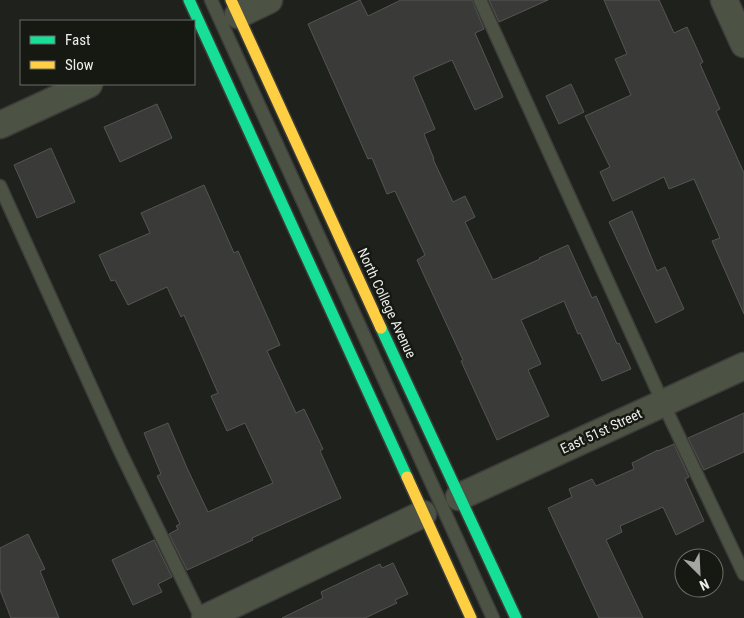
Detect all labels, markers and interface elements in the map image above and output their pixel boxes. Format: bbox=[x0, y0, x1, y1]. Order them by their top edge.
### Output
legend bbox=[20, 20, 195, 85]
text: Fast bbox=[65, 31, 90, 49]
text: Slow bbox=[65, 56, 94, 74]
street label: North College Avenue bbox=[355, 246, 420, 361]
street label: East 51st Street bbox=[558, 405, 644, 457]
north arrow bbox=[674, 548, 724, 598]
text: N bbox=[697, 576, 711, 594]

